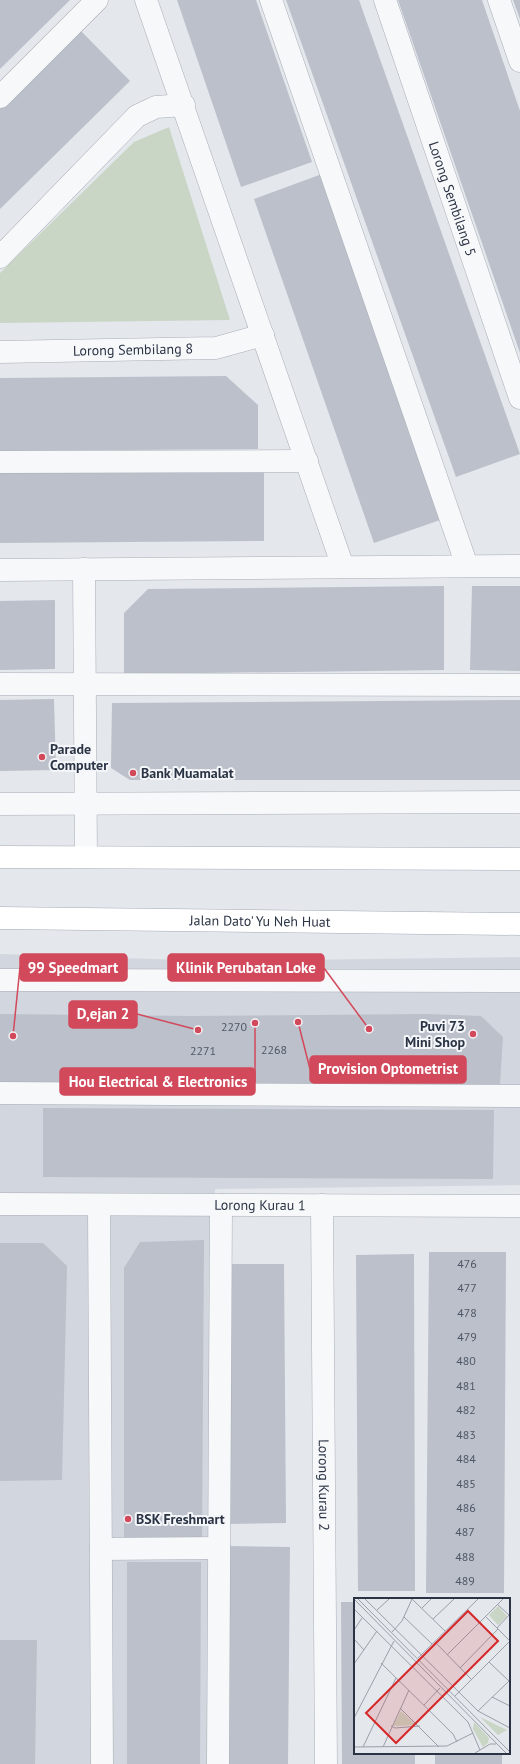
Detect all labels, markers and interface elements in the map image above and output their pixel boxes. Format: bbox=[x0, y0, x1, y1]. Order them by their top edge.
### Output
street label: Lorong Sembilang 5 bbox=[425, 139, 480, 259]
street label: Lorong Sembilang 8 bbox=[73, 339, 193, 360]
place label: Parade Computer bbox=[50, 740, 108, 774]
marker: Parade Computer bbox=[37, 752, 47, 762]
place label: Bank Muamalat bbox=[141, 764, 234, 782]
marker: Bank Muamalat bbox=[128, 768, 138, 778]
street label: Jalan Dato' Yu Neh Huat bbox=[188, 911, 331, 931]
callout: 99 Speedmart bbox=[20, 954, 127, 981]
callout: Klinik Perubatan Loke bbox=[168, 954, 324, 981]
text: 99 Speedmart bbox=[28, 958, 119, 977]
text: Klinik Perubatan Loke bbox=[176, 958, 316, 977]
callout: D,ejan 2 bbox=[69, 1001, 137, 1028]
text: D,ejan 2 bbox=[77, 1004, 129, 1023]
place label: Puvi 73 Mini Shop bbox=[405, 1017, 465, 1051]
house number: 2270 bbox=[221, 1019, 248, 1034]
marker: Puvi 73 Mini Shop bbox=[468, 1029, 478, 1039]
house number: 2268 bbox=[261, 1042, 287, 1057]
house number: 2271 bbox=[190, 1043, 216, 1058]
callout: Provision Optometrist bbox=[310, 1056, 466, 1083]
text: Provision Optometrist bbox=[318, 1059, 459, 1078]
callout: Hou Electrical & Electronics bbox=[60, 1068, 255, 1095]
text: Hou Electrical & Electronics bbox=[69, 1072, 247, 1091]
street label: Lorong Kurau 1 bbox=[214, 1196, 306, 1214]
house number: 476 bbox=[457, 1256, 477, 1271]
house number: 477 bbox=[457, 1280, 477, 1295]
house number: 478 bbox=[457, 1305, 477, 1320]
house number: 479 bbox=[457, 1329, 477, 1344]
house number: 480 bbox=[456, 1353, 476, 1368]
house number: 481 bbox=[456, 1378, 476, 1393]
house number: 482 bbox=[456, 1402, 476, 1417]
house number: 483 bbox=[456, 1427, 476, 1442]
street label: Lorong Kurau 2 bbox=[315, 1439, 333, 1531]
house number: 484 bbox=[456, 1451, 476, 1466]
house number: 485 bbox=[456, 1476, 476, 1491]
house number: 486 bbox=[456, 1500, 476, 1515]
place label: BSK Freshmart bbox=[136, 1510, 225, 1528]
marker: BSK Freshmart bbox=[123, 1514, 133, 1524]
house number: 487 bbox=[455, 1524, 475, 1539]
house number: 488 bbox=[455, 1549, 475, 1564]
house number: 489 bbox=[455, 1573, 475, 1588]
inset map bbox=[354, 1598, 510, 1754]

